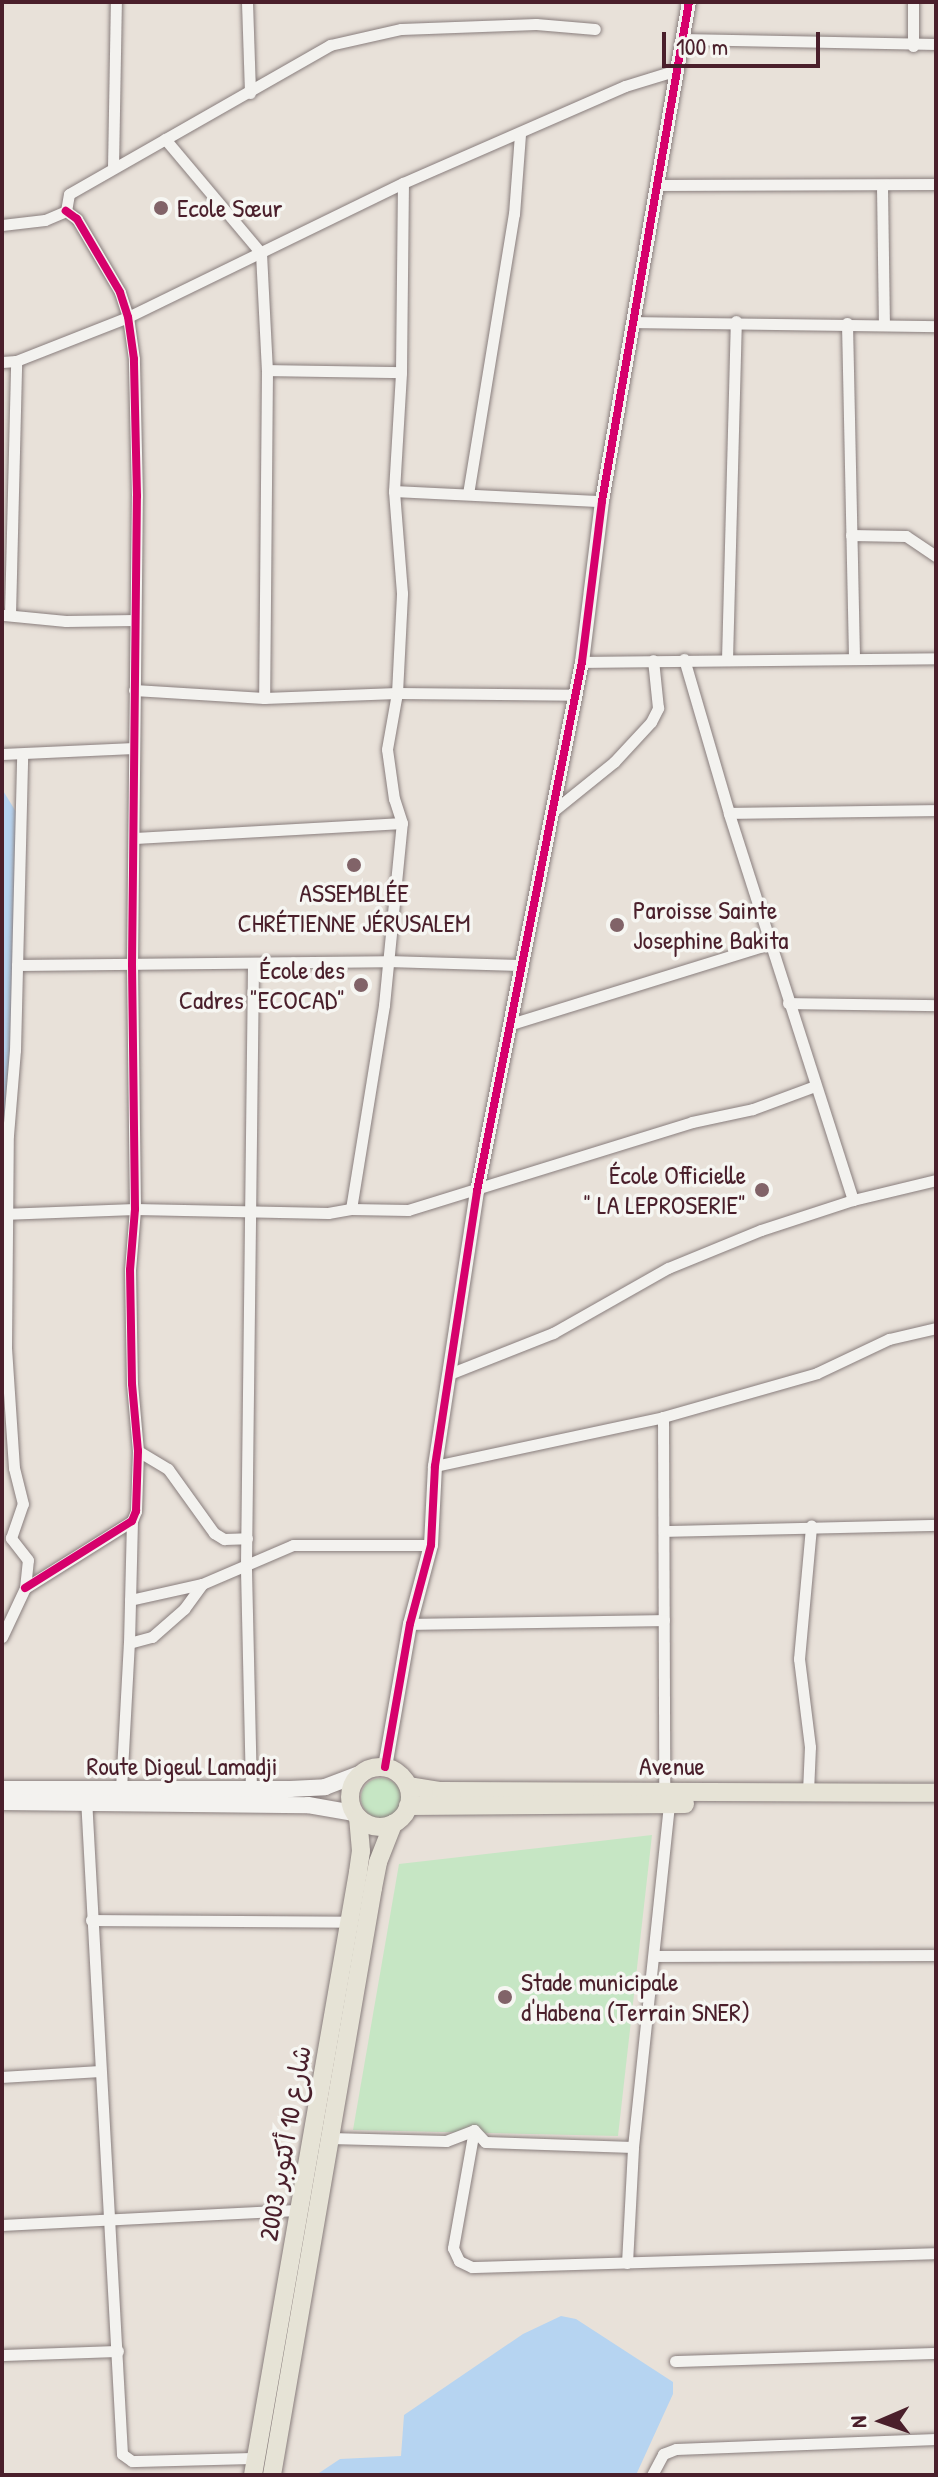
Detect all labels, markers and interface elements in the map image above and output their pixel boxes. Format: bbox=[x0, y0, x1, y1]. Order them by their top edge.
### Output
scale bar bbox=[666, 16, 824, 66]
text: 100 m bbox=[676, 30, 728, 62]
place label: Ecole Sœur bbox=[177, 192, 283, 224]
marker: Ecole Sœur bbox=[152, 199, 170, 217]
marker: ASSEMBLÉE CHRÉTIENNE JÉRUSALEM bbox=[345, 856, 363, 874]
place label: ASSEMBLÉE CHRÉTIENNE JÉRUSALEM bbox=[237, 877, 471, 938]
place label: Paroisse Sainte Josephine Bakita bbox=[633, 894, 789, 956]
marker: Paroisse Sainte Josephine Bakita bbox=[608, 916, 626, 934]
place label: École des Cadres "ECOCAD" bbox=[179, 954, 345, 1016]
marker: École des Cadres "ECOCAD" bbox=[352, 976, 370, 994]
place label: École Officielle " LA LEPROSERIE" bbox=[583, 1159, 746, 1220]
marker: École Officielle " LA LEPROSERIE" bbox=[753, 1181, 771, 1199]
street label: Route Digeul Lamadji bbox=[86, 1750, 278, 1782]
street label: Avenue bbox=[639, 1750, 705, 1782]
place label: Stade municipale d'Habena (Terrain SNER) bbox=[521, 1966, 750, 2028]
marker: Stade municipale d'Habena (Terrain SNER) bbox=[496, 1988, 514, 2006]
street label: شارع 10 أكتوبر 2003 bbox=[252, 2043, 318, 2243]
north arrow bbox=[842, 2381, 922, 2461]
text: N bbox=[843, 2415, 873, 2428]

